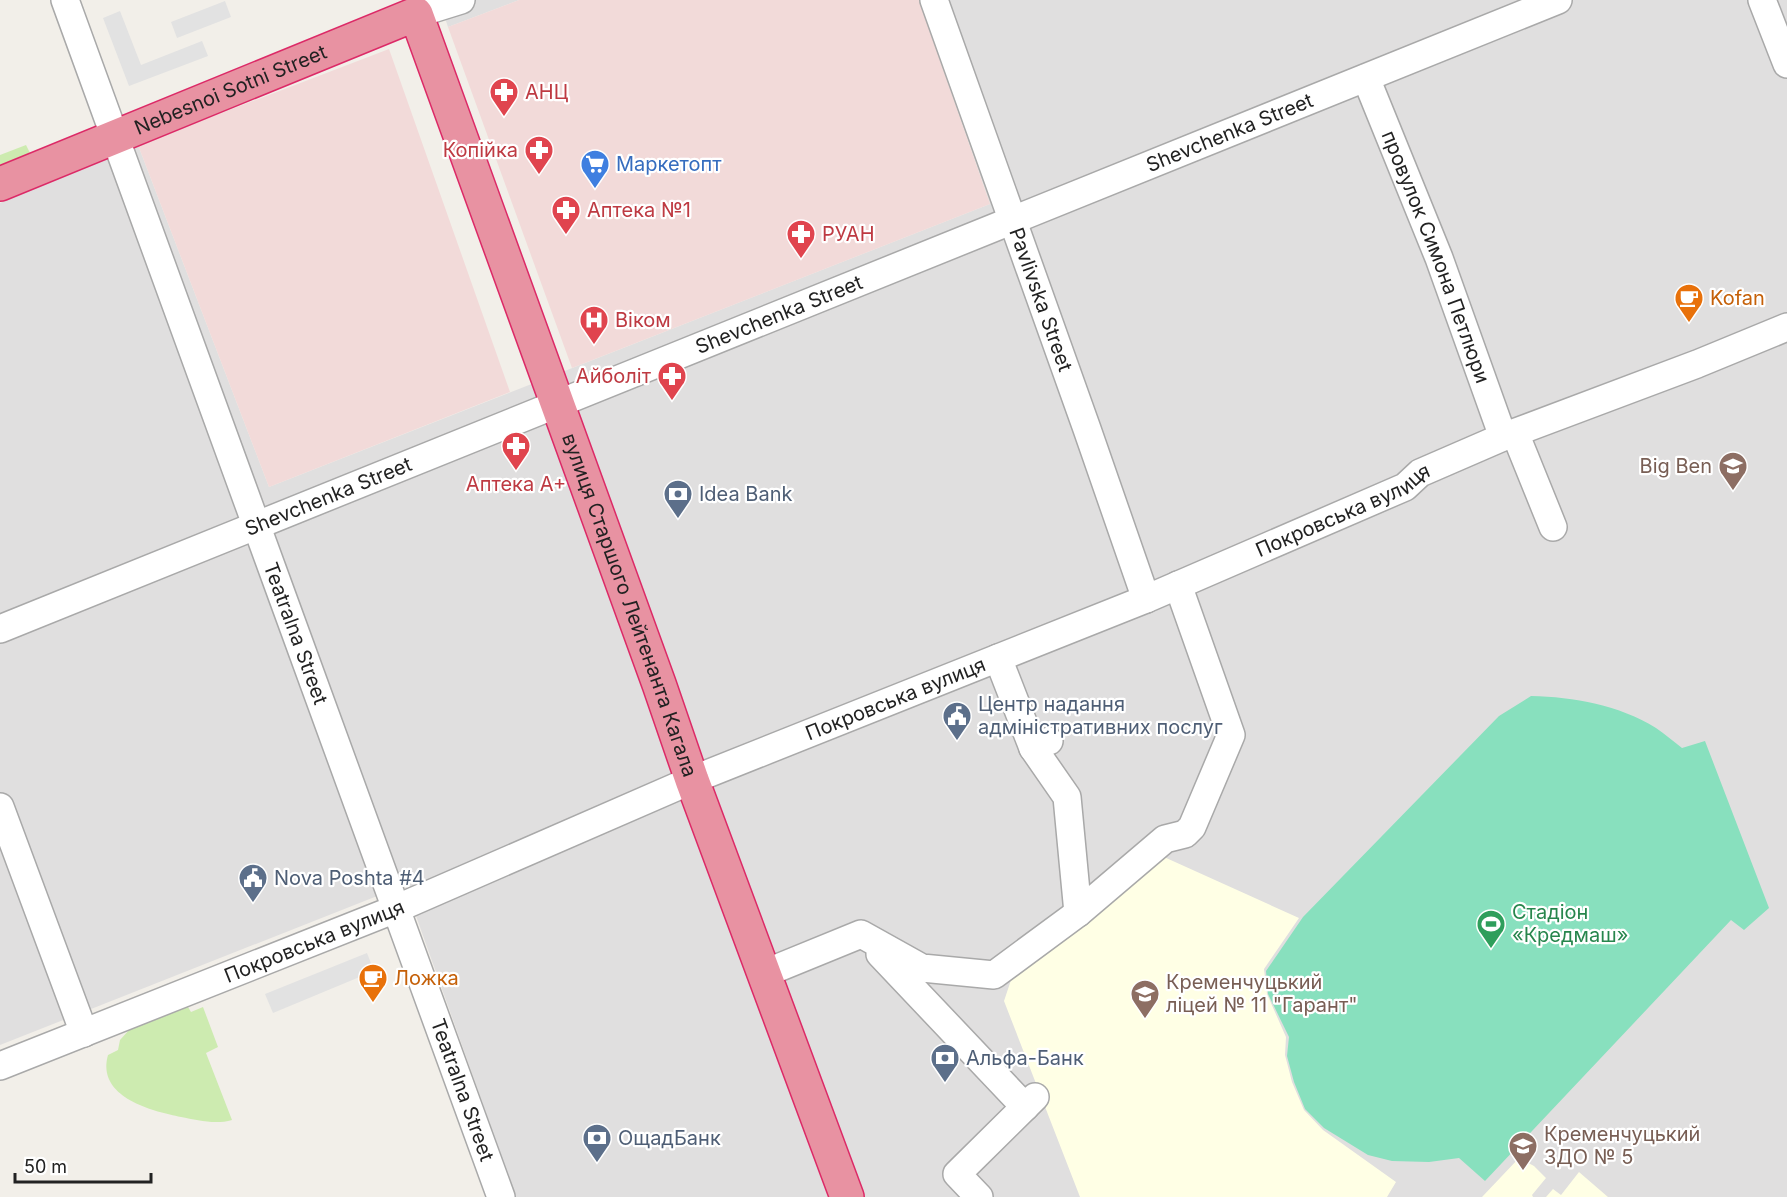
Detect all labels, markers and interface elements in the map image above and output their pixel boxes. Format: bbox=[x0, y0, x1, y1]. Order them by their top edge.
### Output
street label: Nebesnoi Sotni Street bbox=[131, 40, 331, 140]
pharmacy icon: АНЦ bbox=[488, 76, 520, 118]
place label: АНЦ bbox=[525, 80, 569, 104]
street label: Shevchenka Street bbox=[1143, 88, 1317, 177]
street label: провулок Симона Петлюри bbox=[1377, 127, 1495, 386]
pharmacy icon: Копійка bbox=[523, 134, 555, 176]
place label: Копійка bbox=[443, 138, 518, 162]
supermarket icon: Маркетопт bbox=[579, 148, 611, 190]
place label: Маркетопт bbox=[616, 152, 722, 176]
pharmacy icon: Аптека №1 bbox=[550, 194, 582, 236]
place label: Аптека №1 bbox=[587, 198, 691, 222]
pharmacy icon: РУАН bbox=[785, 218, 817, 260]
place label: РУАН bbox=[822, 222, 875, 246]
street label: Pavlivska Street bbox=[1004, 224, 1078, 375]
street label: Shevchenka Street bbox=[692, 270, 866, 359]
cafe icon: Kofan bbox=[1673, 282, 1705, 324]
place label: Kofan bbox=[1710, 286, 1765, 310]
hospital icon: Віком bbox=[578, 304, 610, 346]
place label: Віком bbox=[615, 308, 671, 332]
pharmacy icon: Айболіт bbox=[656, 360, 688, 402]
place label: Айболіт bbox=[576, 364, 652, 388]
pharmacy icon: Аптека А+ bbox=[500, 430, 532, 472]
street label: вулиця Старшого Лейтенанта Кагала bbox=[557, 430, 702, 780]
school or university icon: Big Ben bbox=[1717, 450, 1749, 492]
street label: Shevchenka Street bbox=[241, 452, 416, 541]
place label: Big Ben bbox=[1640, 454, 1712, 478]
street label: Покровська вулиця bbox=[1252, 458, 1433, 562]
place label: Аптека А+ bbox=[466, 472, 566, 496]
bank icon: Idea Bank bbox=[662, 478, 694, 520]
place label: Idea Bank bbox=[699, 482, 792, 506]
street label: Teatralna Street bbox=[259, 559, 333, 708]
street label: Покровська вулиця bbox=[802, 652, 989, 745]
place label: Центр надання адміністративних послуг bbox=[978, 692, 1223, 739]
public building icon: Центр надання адміністративних послуг bbox=[941, 700, 973, 742]
public building icon: Nova Poshta #4 bbox=[237, 862, 269, 904]
place label: Nova Poshta #4 bbox=[274, 866, 425, 890]
street label: Покровська вулиця bbox=[221, 895, 408, 988]
place label: Стадіон «Кредмаш» bbox=[1512, 900, 1628, 947]
sports icon: Стадіон «Кредмаш» bbox=[1475, 908, 1507, 950]
cafe icon: Ложка bbox=[357, 962, 389, 1004]
place label: Ложка bbox=[394, 966, 459, 990]
place label: Кременчуцький ліцей № 11 "Гарант" bbox=[1166, 970, 1358, 1017]
school or university icon: Кременчуцький ліцей № 11 "Гарант" bbox=[1129, 978, 1161, 1020]
street label: Teatralna Street bbox=[426, 1015, 499, 1165]
bank icon: Альфа-Банк bbox=[929, 1042, 961, 1084]
place label: Альфа-Банк bbox=[966, 1046, 1084, 1070]
bank icon: ОщадБанк bbox=[581, 1122, 613, 1164]
place label: Кременчуцький ЗДО № 5 bbox=[1544, 1122, 1700, 1169]
place label: ОщадБанк bbox=[618, 1126, 721, 1150]
school or university icon: Кременчуцький ЗДО № 5 bbox=[1507, 1130, 1539, 1172]
scale bar bbox=[15, 1146, 152, 1184]
text: 50 m bbox=[24, 1156, 67, 1177]

